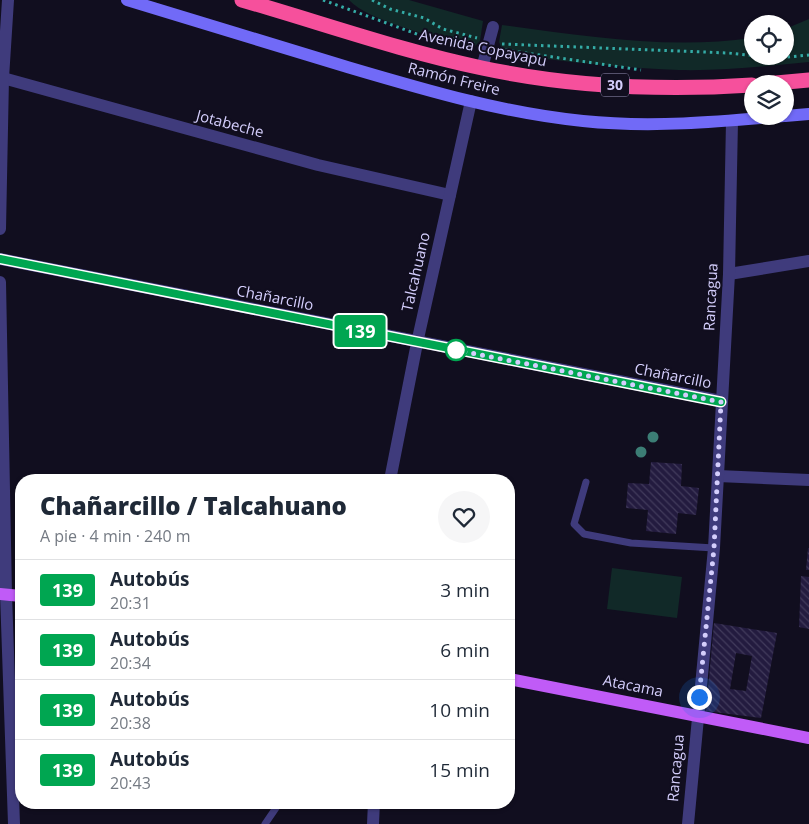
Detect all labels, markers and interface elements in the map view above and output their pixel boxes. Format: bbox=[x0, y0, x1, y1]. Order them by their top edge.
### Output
map controls bbox=[744, 15, 794, 125]
button: locate bbox=[744, 15, 794, 65]
street label: Avenida Copayapu bbox=[418, 24, 549, 70]
street label: Ramón Freire bbox=[406, 57, 502, 99]
road number: 30 bbox=[601, 74, 629, 96]
button: layers bbox=[744, 75, 794, 125]
street label: Jotabeche bbox=[192, 104, 266, 142]
street label: Talcahuano bbox=[396, 230, 434, 313]
street label: Rancagua bbox=[698, 262, 722, 331]
street label: Chañarcillo bbox=[235, 280, 315, 314]
line badge: 139 bbox=[331, 315, 389, 347]
text: 139 bbox=[345, 319, 375, 343]
unlabelled marker bbox=[445, 339, 467, 361]
street label: Chañarcillo bbox=[633, 358, 713, 392]
text: Chañarcillo / Talcahuano bbox=[40, 489, 347, 522]
button: heart bbox=[438, 491, 490, 543]
text: A pie · 4 min · 240 m bbox=[40, 525, 191, 547]
text: Autobús bbox=[110, 566, 190, 592]
text: 3 min bbox=[440, 577, 490, 603]
text: 139 bbox=[52, 578, 83, 602]
text: 20:31 bbox=[110, 592, 151, 614]
text: Autobús bbox=[110, 626, 190, 652]
text: 6 min bbox=[440, 637, 490, 663]
text: 139 bbox=[52, 638, 83, 662]
text: 20:34 bbox=[110, 652, 151, 674]
street label: Atacama bbox=[601, 669, 665, 701]
your location bbox=[687, 685, 712, 710]
text: Autobús bbox=[110, 686, 190, 712]
text: 10 min bbox=[429, 697, 490, 723]
text: 139 bbox=[52, 698, 83, 722]
text: 20:38 bbox=[110, 712, 151, 734]
street label: Rancagua bbox=[662, 733, 688, 803]
text: Autobús bbox=[110, 746, 190, 772]
text: 15 min bbox=[429, 757, 490, 783]
text: 139 bbox=[52, 758, 83, 782]
text: 20:43 bbox=[110, 772, 151, 794]

